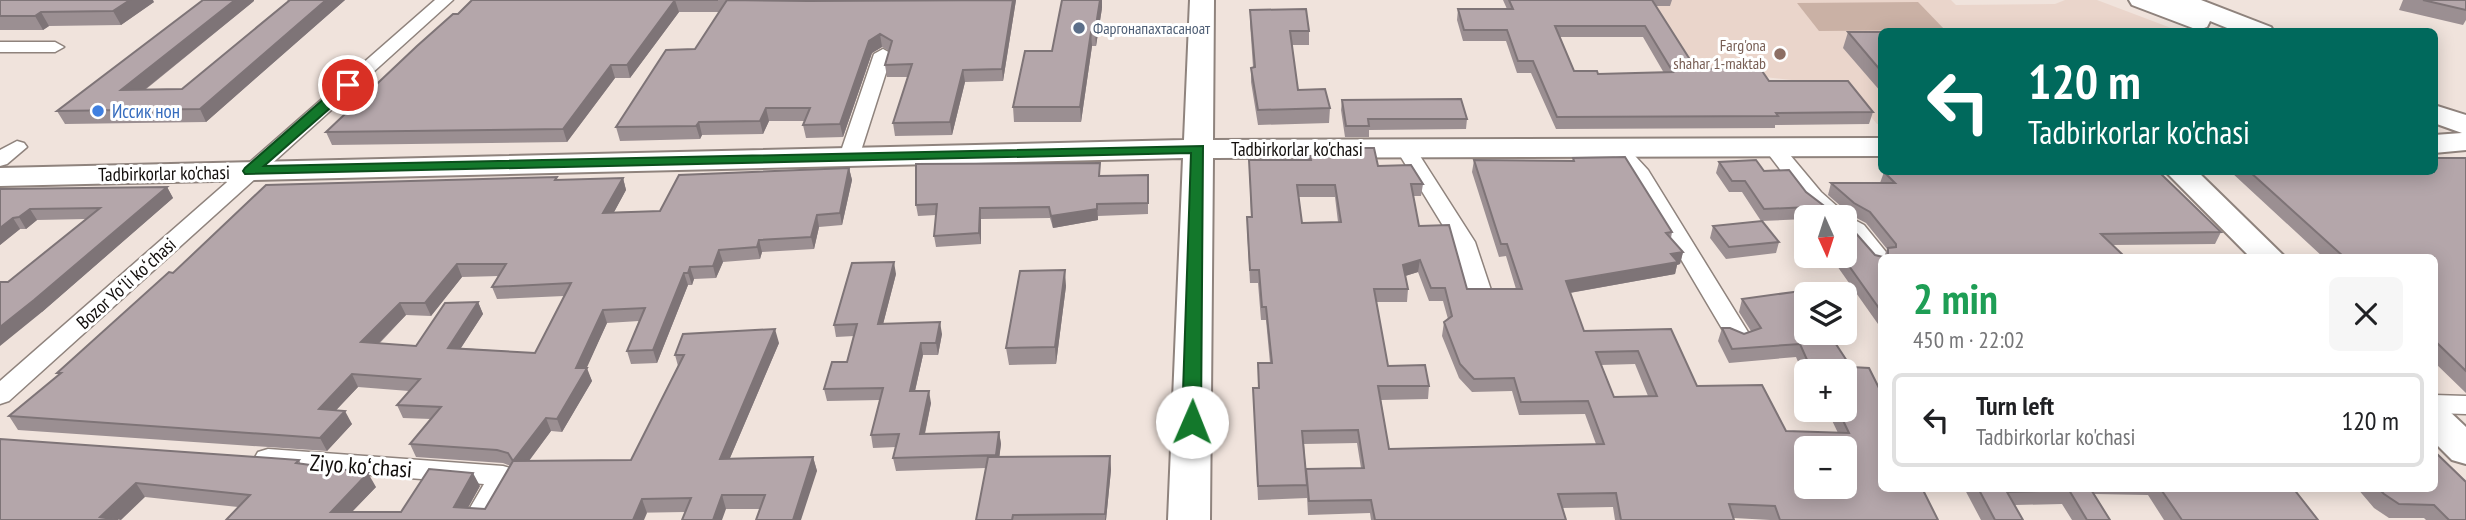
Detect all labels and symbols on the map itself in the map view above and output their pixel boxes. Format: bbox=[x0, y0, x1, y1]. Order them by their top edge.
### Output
place label: Фаргонапахтасаноат bbox=[1093, 18, 1211, 38]
marker: Фаргонапахтасаноат bbox=[1071, 20, 1087, 36]
place label: Farg'ona shahar 1-maktab bbox=[1673, 35, 1766, 73]
marker: Farg'ona shahar 1-maktab bbox=[1772, 46, 1788, 62]
pin bbox=[318, 55, 378, 115]
place label: Иссик нон bbox=[112, 99, 180, 123]
marker: Иссик нон bbox=[90, 103, 106, 119]
street label: Tadbirkorlar ko'chasi bbox=[1231, 137, 1363, 161]
street label: Tadbirkorlar ko'chasi bbox=[98, 160, 230, 186]
north arrow bbox=[1794, 205, 1857, 268]
street label: Bozor Yoʻli koʻchasi bbox=[71, 232, 181, 334]
position arrow bbox=[1155, 385, 1229, 459]
street label: Ziyo koʻchasi bbox=[309, 447, 413, 484]

